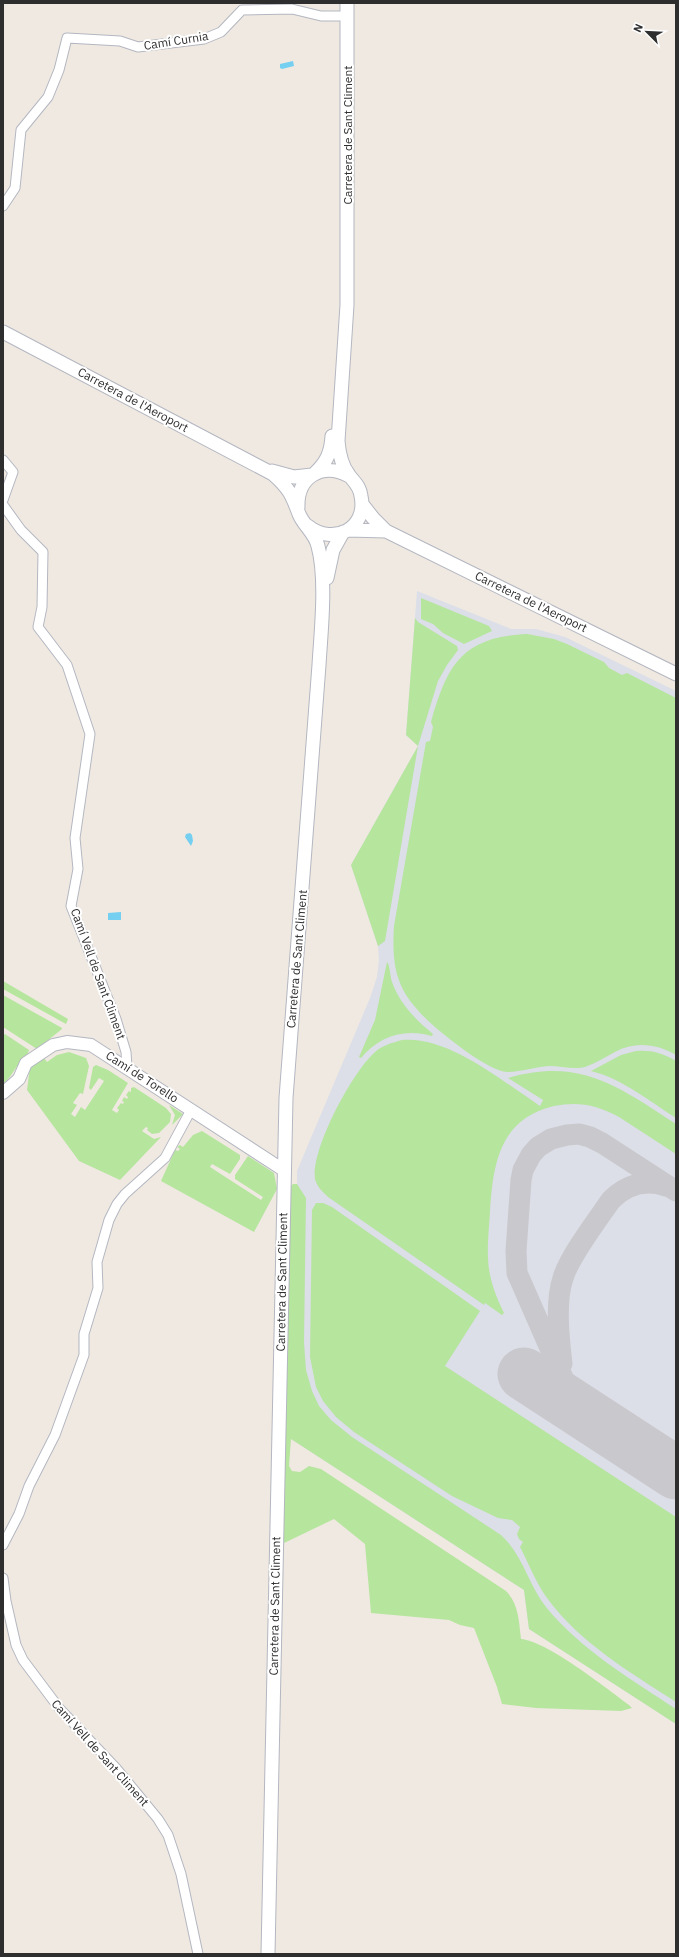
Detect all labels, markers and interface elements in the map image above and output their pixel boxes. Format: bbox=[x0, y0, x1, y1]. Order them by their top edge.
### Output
north arrow bbox=[627, 12, 667, 52]
text: N bbox=[630, 21, 646, 34]
street label: Camí Curnia bbox=[143, 28, 210, 53]
street label: Carretera de Sant Climent bbox=[340, 66, 355, 204]
street label: Carretera de l'Aeroport bbox=[75, 364, 191, 435]
street label: Carretera de l'Aeroport bbox=[473, 568, 590, 635]
street label: Carretera de Sant Climent bbox=[283, 889, 310, 1029]
street label: Camí Vell de Sant Climent bbox=[68, 906, 129, 1041]
street label: Camí de Torello bbox=[103, 1048, 182, 1106]
street label: Carretera de Sant Climent bbox=[273, 1212, 290, 1352]
street label: Carretera de Sant Climent bbox=[266, 1536, 283, 1676]
street label: Camí Vell de Sant Climent bbox=[48, 1696, 152, 1809]

